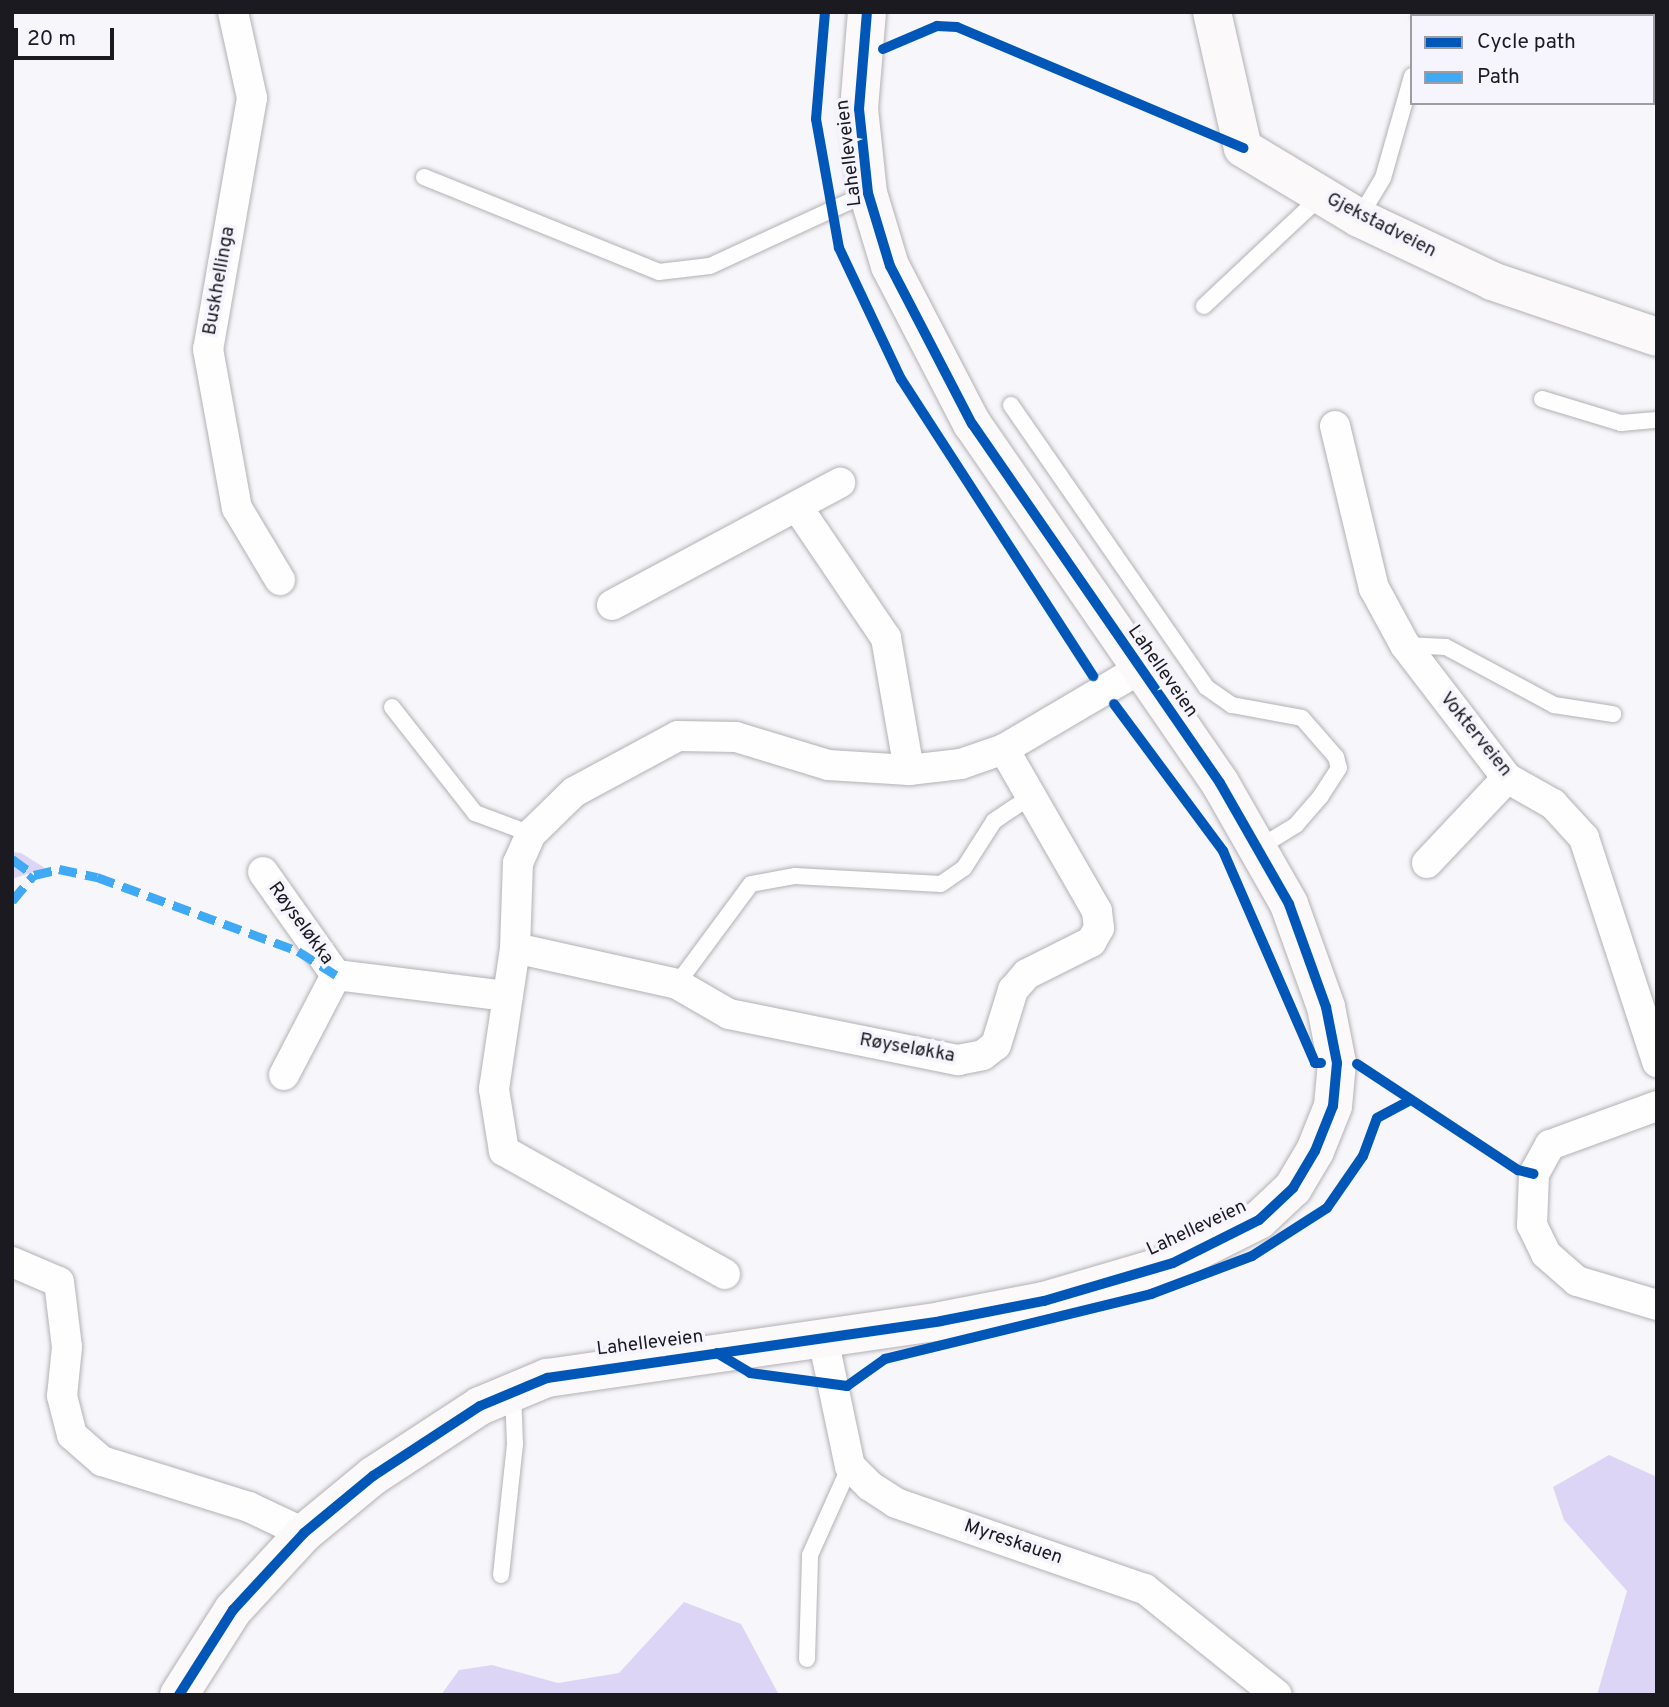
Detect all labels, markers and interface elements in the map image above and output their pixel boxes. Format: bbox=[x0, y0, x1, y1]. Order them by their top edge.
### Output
scale bar bbox=[18, 14, 117, 58]
legend bbox=[1410, 14, 1655, 105]
text: 20 m bbox=[27, 26, 76, 53]
text: Cycle path bbox=[1477, 29, 1576, 56]
text: Path bbox=[1477, 64, 1520, 91]
street label: Lahelleveien bbox=[832, 98, 868, 208]
street label: Gjekstadveien bbox=[1322, 189, 1440, 263]
street label: Buskhellinga bbox=[199, 225, 241, 337]
street label: Lahelleveien bbox=[1122, 621, 1202, 723]
street label: Vokterveien bbox=[1434, 688, 1516, 782]
street label: Røyseløkka bbox=[262, 878, 338, 970]
street label: Røyseløkka bbox=[857, 1029, 957, 1069]
street label: Lahelleveien bbox=[1144, 1196, 1250, 1262]
street label: Lahelleveien bbox=[595, 1326, 705, 1362]
street label: Myreskauen bbox=[961, 1516, 1065, 1570]

